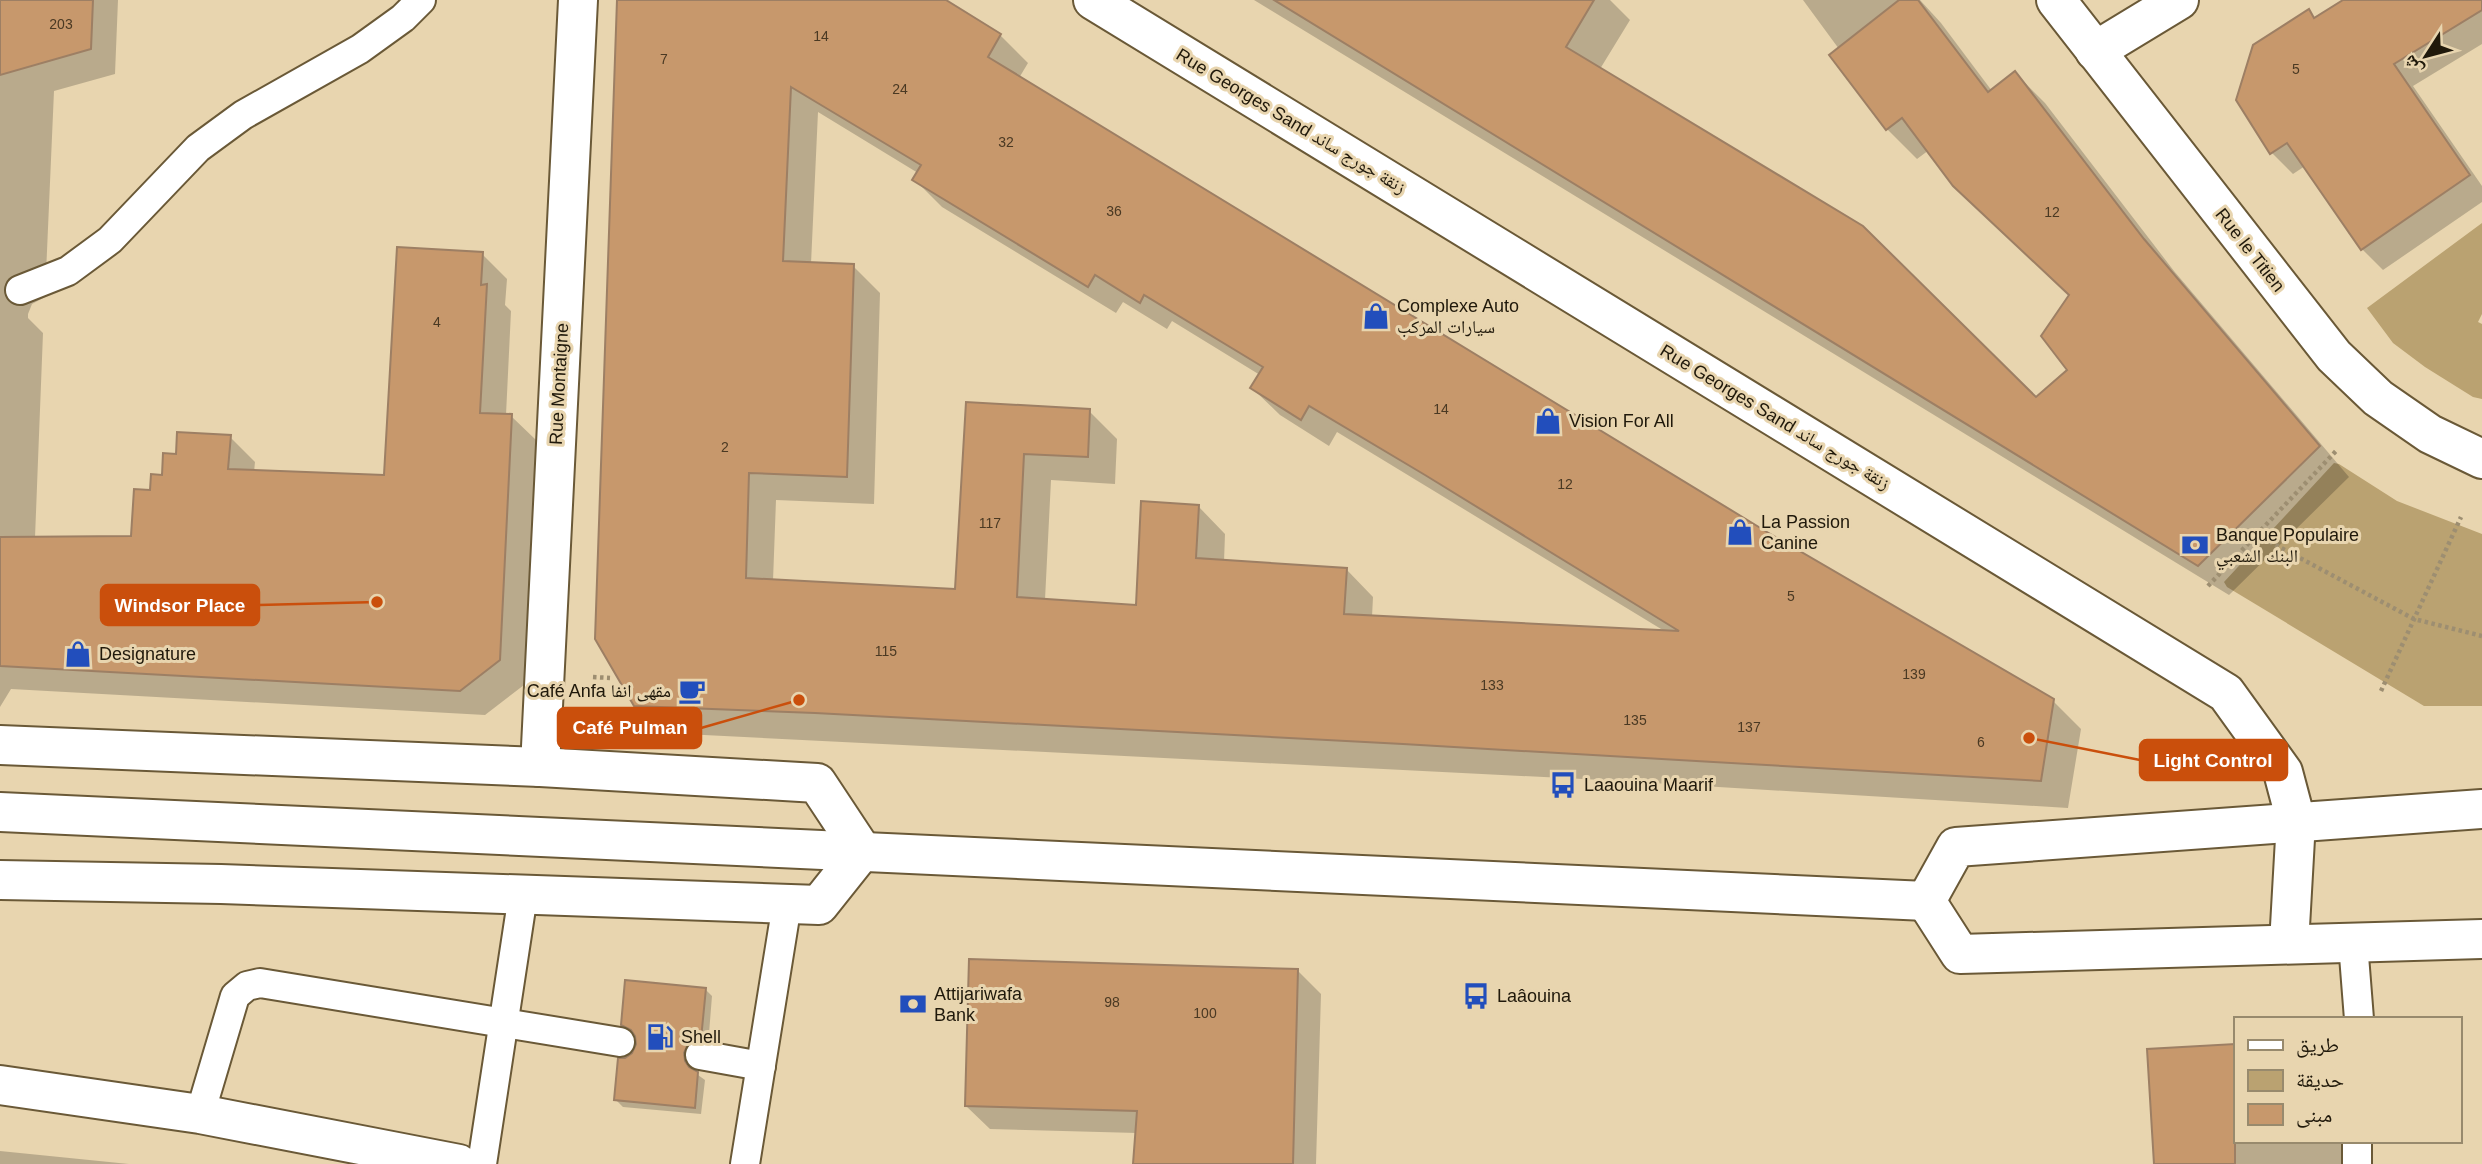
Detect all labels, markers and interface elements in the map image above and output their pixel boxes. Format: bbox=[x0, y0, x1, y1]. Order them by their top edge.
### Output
house number: 203 bbox=[49, 16, 73, 32]
north arrow bbox=[2391, 21, 2461, 91]
house number: 14 bbox=[813, 28, 829, 44]
street label: Rue Georges Sand زنقة جورج ساند bbox=[1172, 44, 1409, 199]
house number: 7 bbox=[660, 51, 668, 67]
text: ش bbox=[2398, 51, 2428, 80]
house number: 5 bbox=[2292, 61, 2300, 77]
house number: 24 bbox=[892, 81, 908, 97]
house number: 32 bbox=[998, 134, 1014, 150]
house number: 36 bbox=[1106, 203, 1122, 219]
house number: 12 bbox=[2044, 204, 2060, 220]
street label: Rue le Titien bbox=[2211, 204, 2289, 296]
place label: Complexe Auto سيارات المركب bbox=[1397, 296, 1519, 338]
shop icon: Complexe Auto سيارات المركب bbox=[1361, 301, 1391, 331]
house number: 4 bbox=[433, 314, 441, 330]
street label: Rue Montaigne bbox=[546, 323, 572, 445]
street label: Rue Georges Sand زنقة جورج ساند bbox=[1656, 340, 1893, 495]
house number: 14 bbox=[1433, 401, 1449, 417]
shop icon: Vision For All bbox=[1533, 406, 1563, 436]
place label: Vision For All bbox=[1569, 411, 1674, 431]
house number: 2 bbox=[721, 439, 729, 455]
house number: 12 bbox=[1557, 476, 1573, 492]
place label: La Passion Canine bbox=[1761, 512, 1850, 553]
house number: 117 bbox=[979, 515, 1001, 531]
shop icon: La Passion Canine bbox=[1725, 517, 1755, 547]
place label: Banque Populaire البنك الشعبي bbox=[2216, 525, 2359, 571]
bank icon: Banque Populaire البنك الشعبي bbox=[2180, 530, 2210, 560]
callout: Windsor Place bbox=[101, 585, 259, 625]
house number: 5 bbox=[1787, 588, 1795, 604]
text: Windsor Place bbox=[115, 595, 245, 616]
shop icon: Designature bbox=[63, 639, 93, 669]
house number: 115 bbox=[875, 643, 897, 659]
place label: Designature bbox=[99, 644, 196, 664]
house number: 139 bbox=[1902, 666, 1926, 682]
cafe icon: Café Anfa مقهى انفا bbox=[677, 676, 707, 706]
house number: 133 bbox=[1480, 677, 1504, 693]
place label: Café Anfa مقهى انفا bbox=[527, 681, 671, 702]
callout: Café Pulman bbox=[558, 708, 701, 748]
house number: 135 bbox=[1623, 712, 1647, 728]
text: Café Pulman bbox=[572, 717, 688, 738]
house number: 137 bbox=[1737, 719, 1761, 735]
house number: 6 bbox=[1977, 734, 1985, 750]
callout: Light Control bbox=[2140, 740, 2287, 780]
text: Light Control bbox=[2153, 750, 2273, 771]
bus stop icon: Laaouina Maarif bbox=[1548, 770, 1578, 800]
place label: Laaouina Maarif bbox=[1584, 775, 1714, 795]
bus stop icon: Laâouina bbox=[1461, 981, 1491, 1011]
place label: Attijariwafa Bank bbox=[934, 984, 1023, 1025]
place label: Laâouina bbox=[1497, 986, 1572, 1006]
bank icon: Attijariwafa Bank bbox=[898, 989, 928, 1019]
house number: 98 bbox=[1104, 994, 1120, 1010]
house number: 100 bbox=[1193, 1005, 1217, 1021]
legend bbox=[2234, 1017, 2461, 1143]
fuel station icon: Shell bbox=[645, 1022, 675, 1052]
place label: Shell bbox=[681, 1027, 721, 1047]
text: طريق bbox=[2296, 1033, 2339, 1058]
text: حديقة bbox=[2296, 1068, 2344, 1091]
text: مبنى bbox=[2296, 1103, 2332, 1128]

